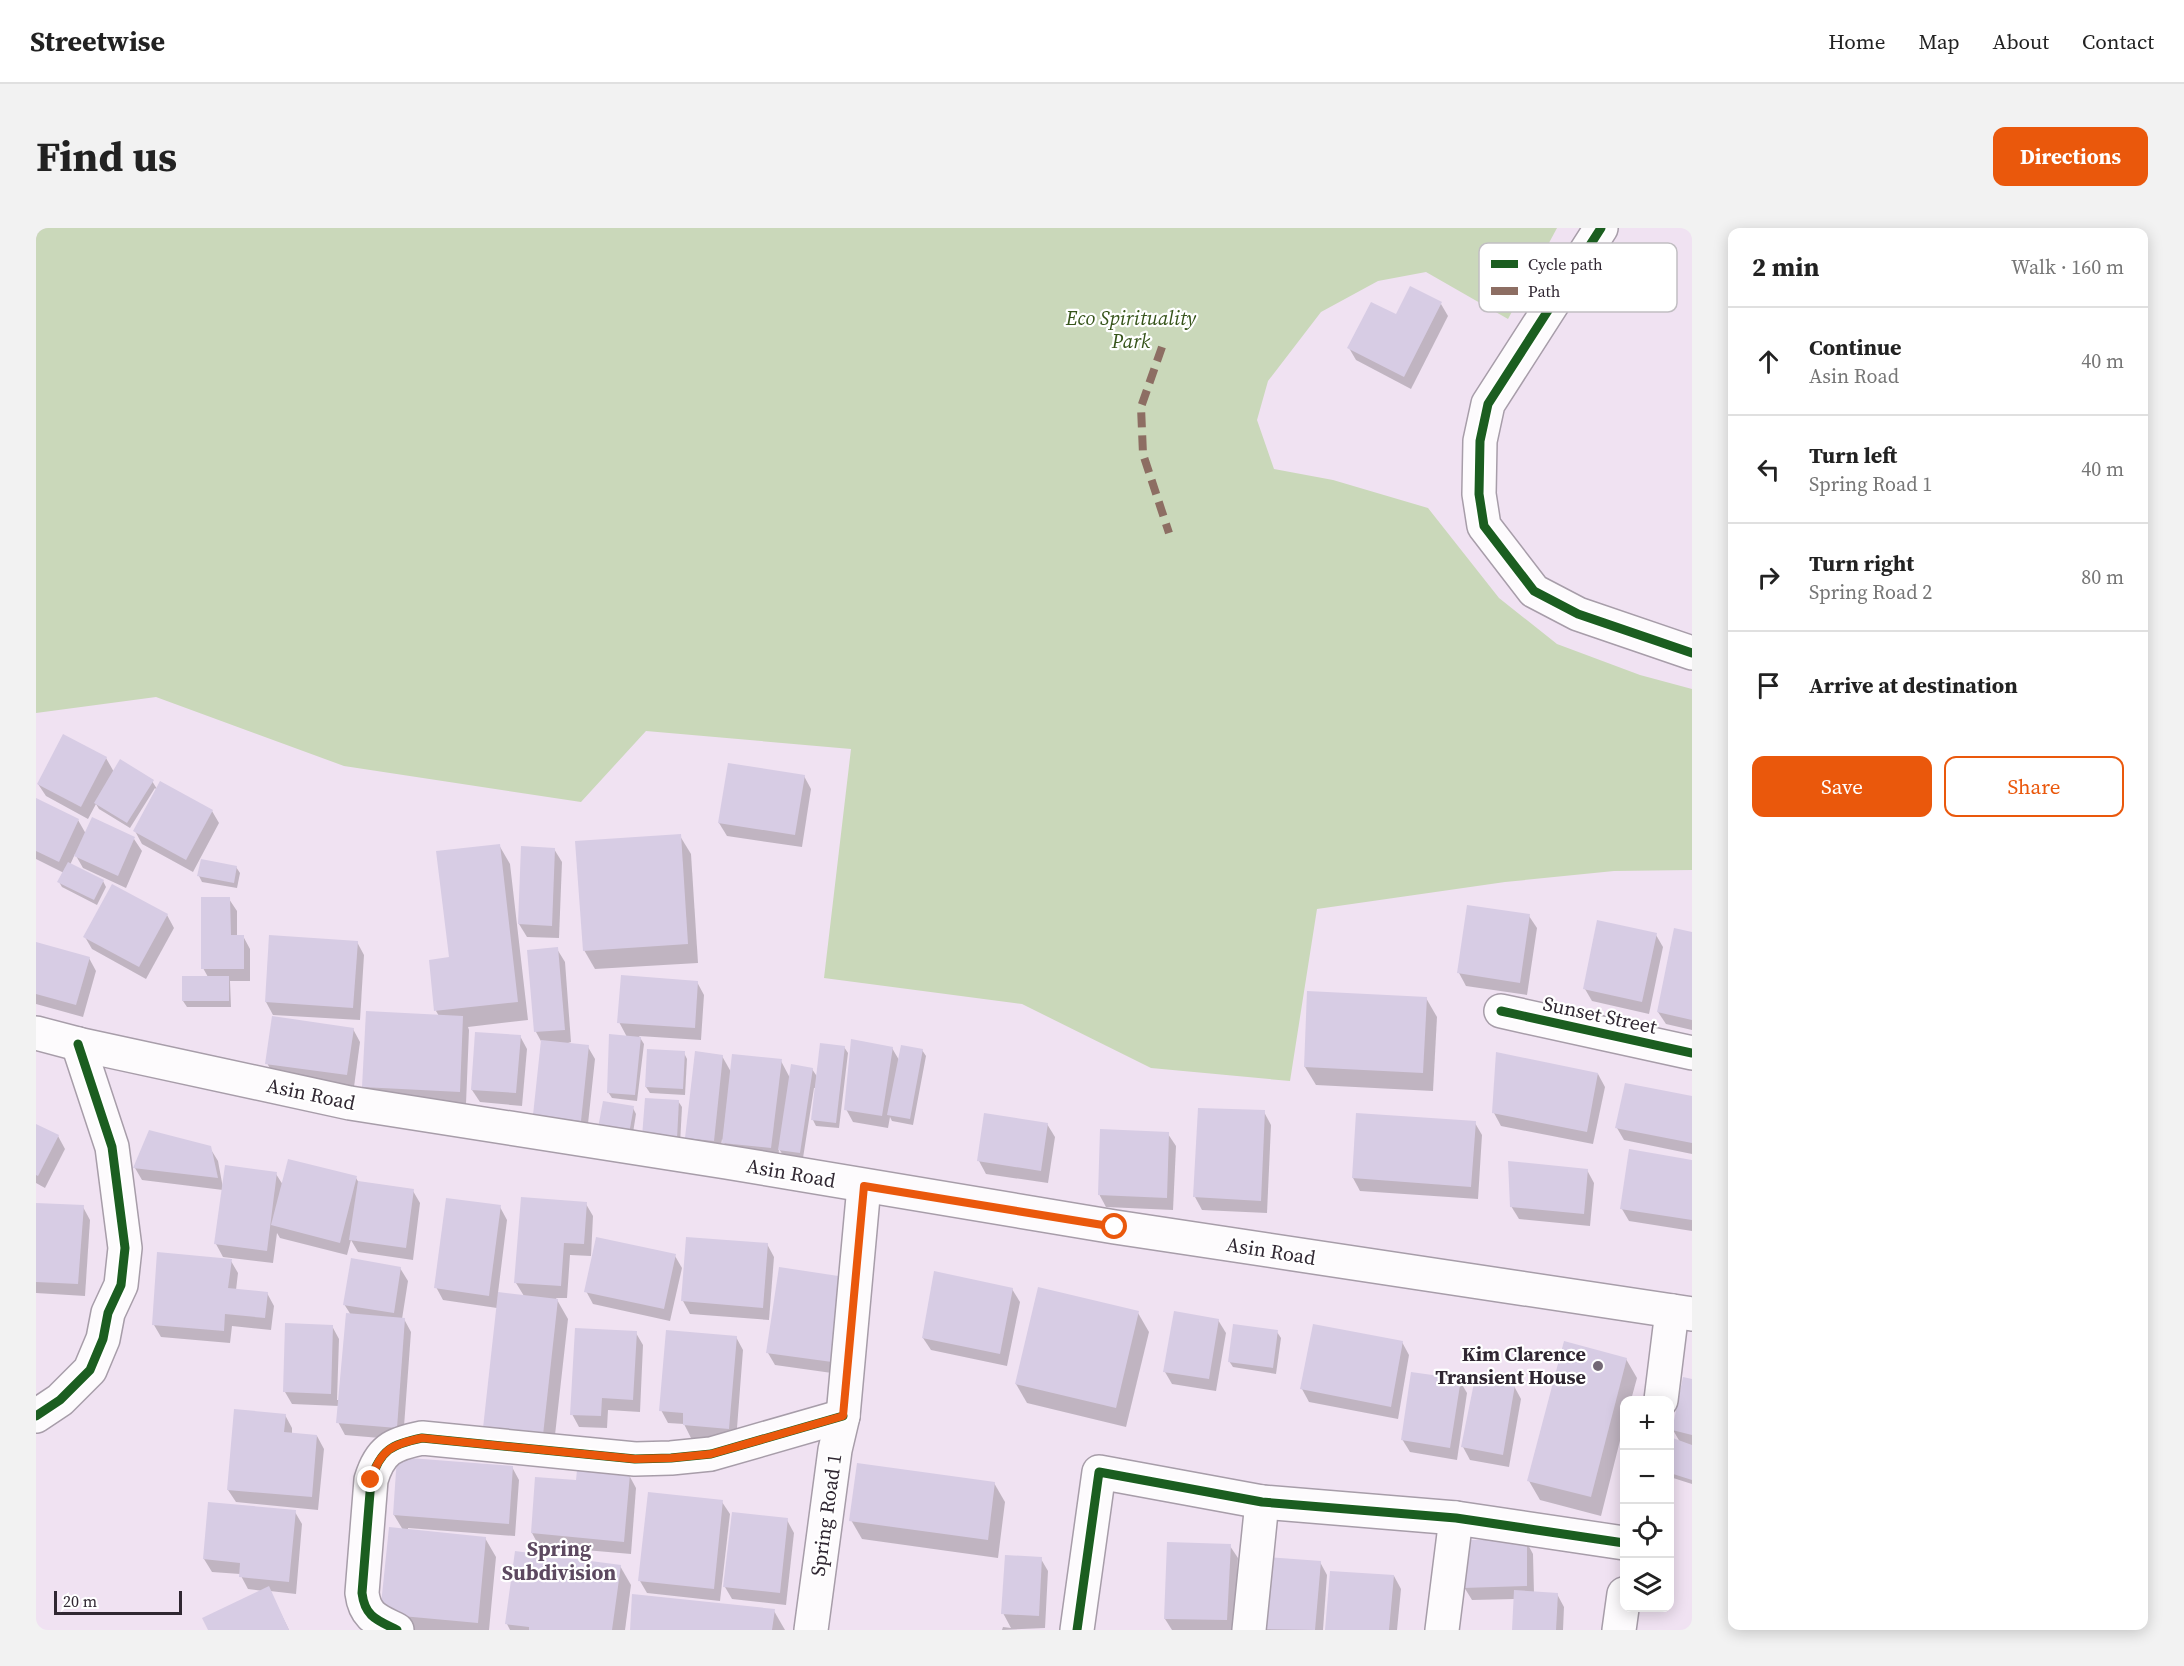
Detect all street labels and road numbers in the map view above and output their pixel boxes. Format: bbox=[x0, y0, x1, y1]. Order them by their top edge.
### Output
street label: Sunset Street bbox=[1541, 989, 1660, 1041]
street label: Asin Road bbox=[264, 1071, 359, 1117]
street label: Asin Road bbox=[744, 1151, 838, 1195]
street label: Asin Road bbox=[1224, 1230, 1318, 1272]
street label: Spring Road 1 bbox=[804, 1452, 848, 1578]

